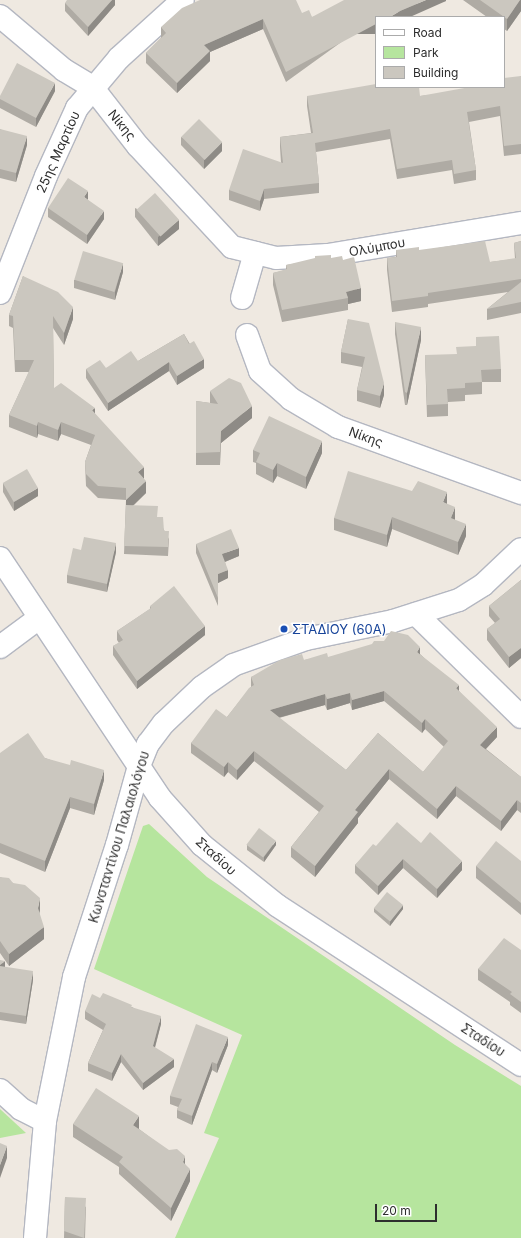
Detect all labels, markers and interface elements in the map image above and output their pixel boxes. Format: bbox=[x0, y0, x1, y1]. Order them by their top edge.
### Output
legend bbox=[375, 16, 505, 88]
text: Road bbox=[413, 25, 442, 40]
text: Park bbox=[413, 45, 439, 60]
text: Building bbox=[413, 65, 458, 80]
street label: Νίκης bbox=[105, 106, 139, 144]
street label: 25ης Μαρτίου bbox=[33, 109, 83, 195]
street label: Ολύμπου bbox=[348, 234, 406, 260]
street label: Νίκης bbox=[347, 424, 385, 450]
place label: ΣΤΑΔΙΟΥ (60A) bbox=[292, 621, 386, 637]
marker: ΣΤΑΔΙΟΥ (60A) bbox=[279, 624, 289, 634]
street label: Κωνσταντίνου Παλαιολόγου bbox=[85, 749, 153, 925]
street label: Σταδίου bbox=[192, 834, 240, 878]
street label: Σταδίου bbox=[458, 1020, 508, 1060]
scale bar bbox=[377, 1196, 439, 1222]
text: 20 m bbox=[382, 1203, 411, 1218]

